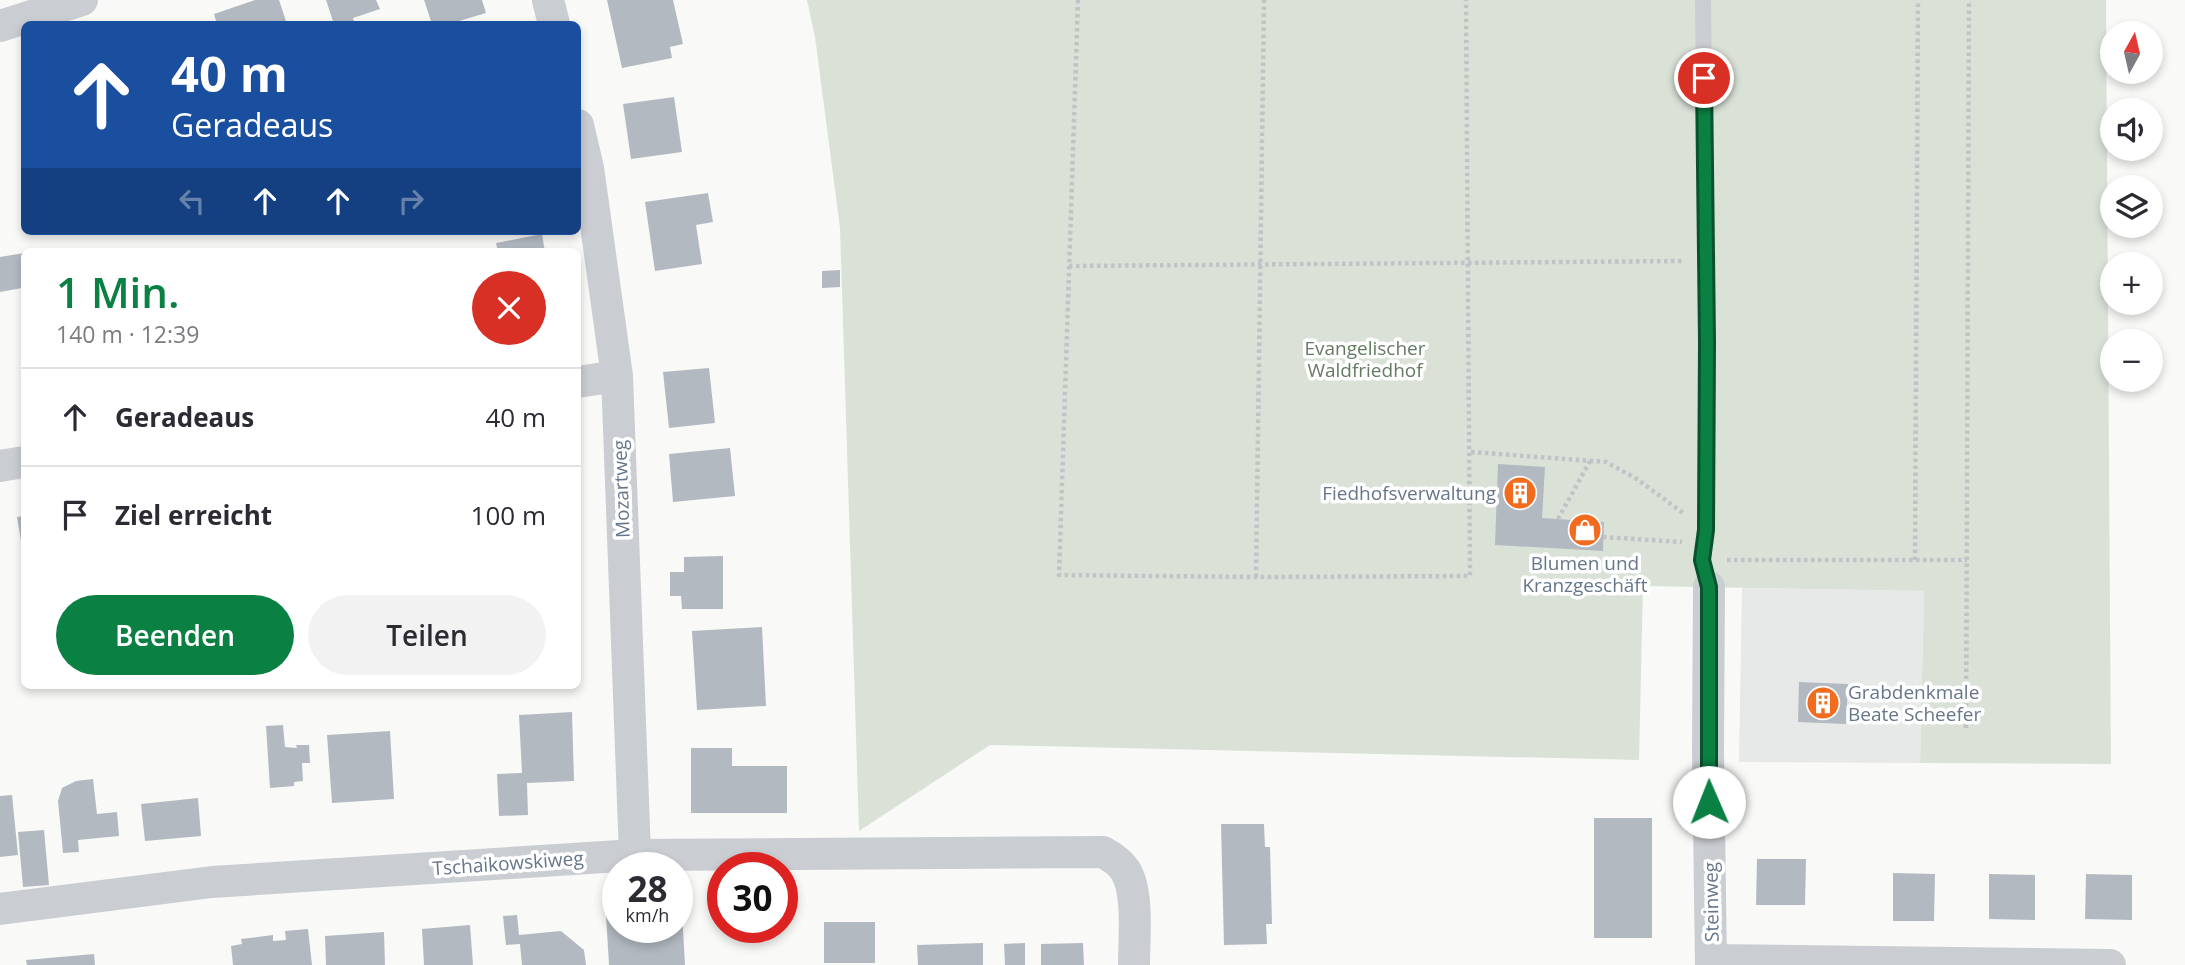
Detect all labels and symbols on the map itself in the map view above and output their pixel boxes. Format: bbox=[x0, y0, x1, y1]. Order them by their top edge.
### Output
north arrow bbox=[2100, 21, 2163, 84]
pin bbox=[1674, 48, 1734, 108]
park label: Evangelischer Waldfriedhof bbox=[1304, 335, 1426, 383]
street label: Mozartweg bbox=[606, 439, 636, 539]
building icon: Fiedhofsverwaltung bbox=[1501, 474, 1539, 512]
place label: Fiedhofsverwaltung bbox=[1322, 480, 1496, 506]
shop icon: Blumen und Kranzgeschäft bbox=[1566, 511, 1604, 549]
place label: Blumen und Kranzgeschäft bbox=[1522, 550, 1648, 598]
place label: Grabdenkmale Beate Scheefer bbox=[1848, 679, 1981, 727]
building icon: Grabdenkmale Beate Scheefer bbox=[1804, 684, 1842, 722]
position arrow bbox=[1672, 765, 1746, 839]
street label: Tschaikowskiweg bbox=[432, 845, 584, 881]
speed limit sign: 30 bbox=[707, 852, 798, 943]
street label: Steinweg bbox=[1697, 862, 1725, 942]

